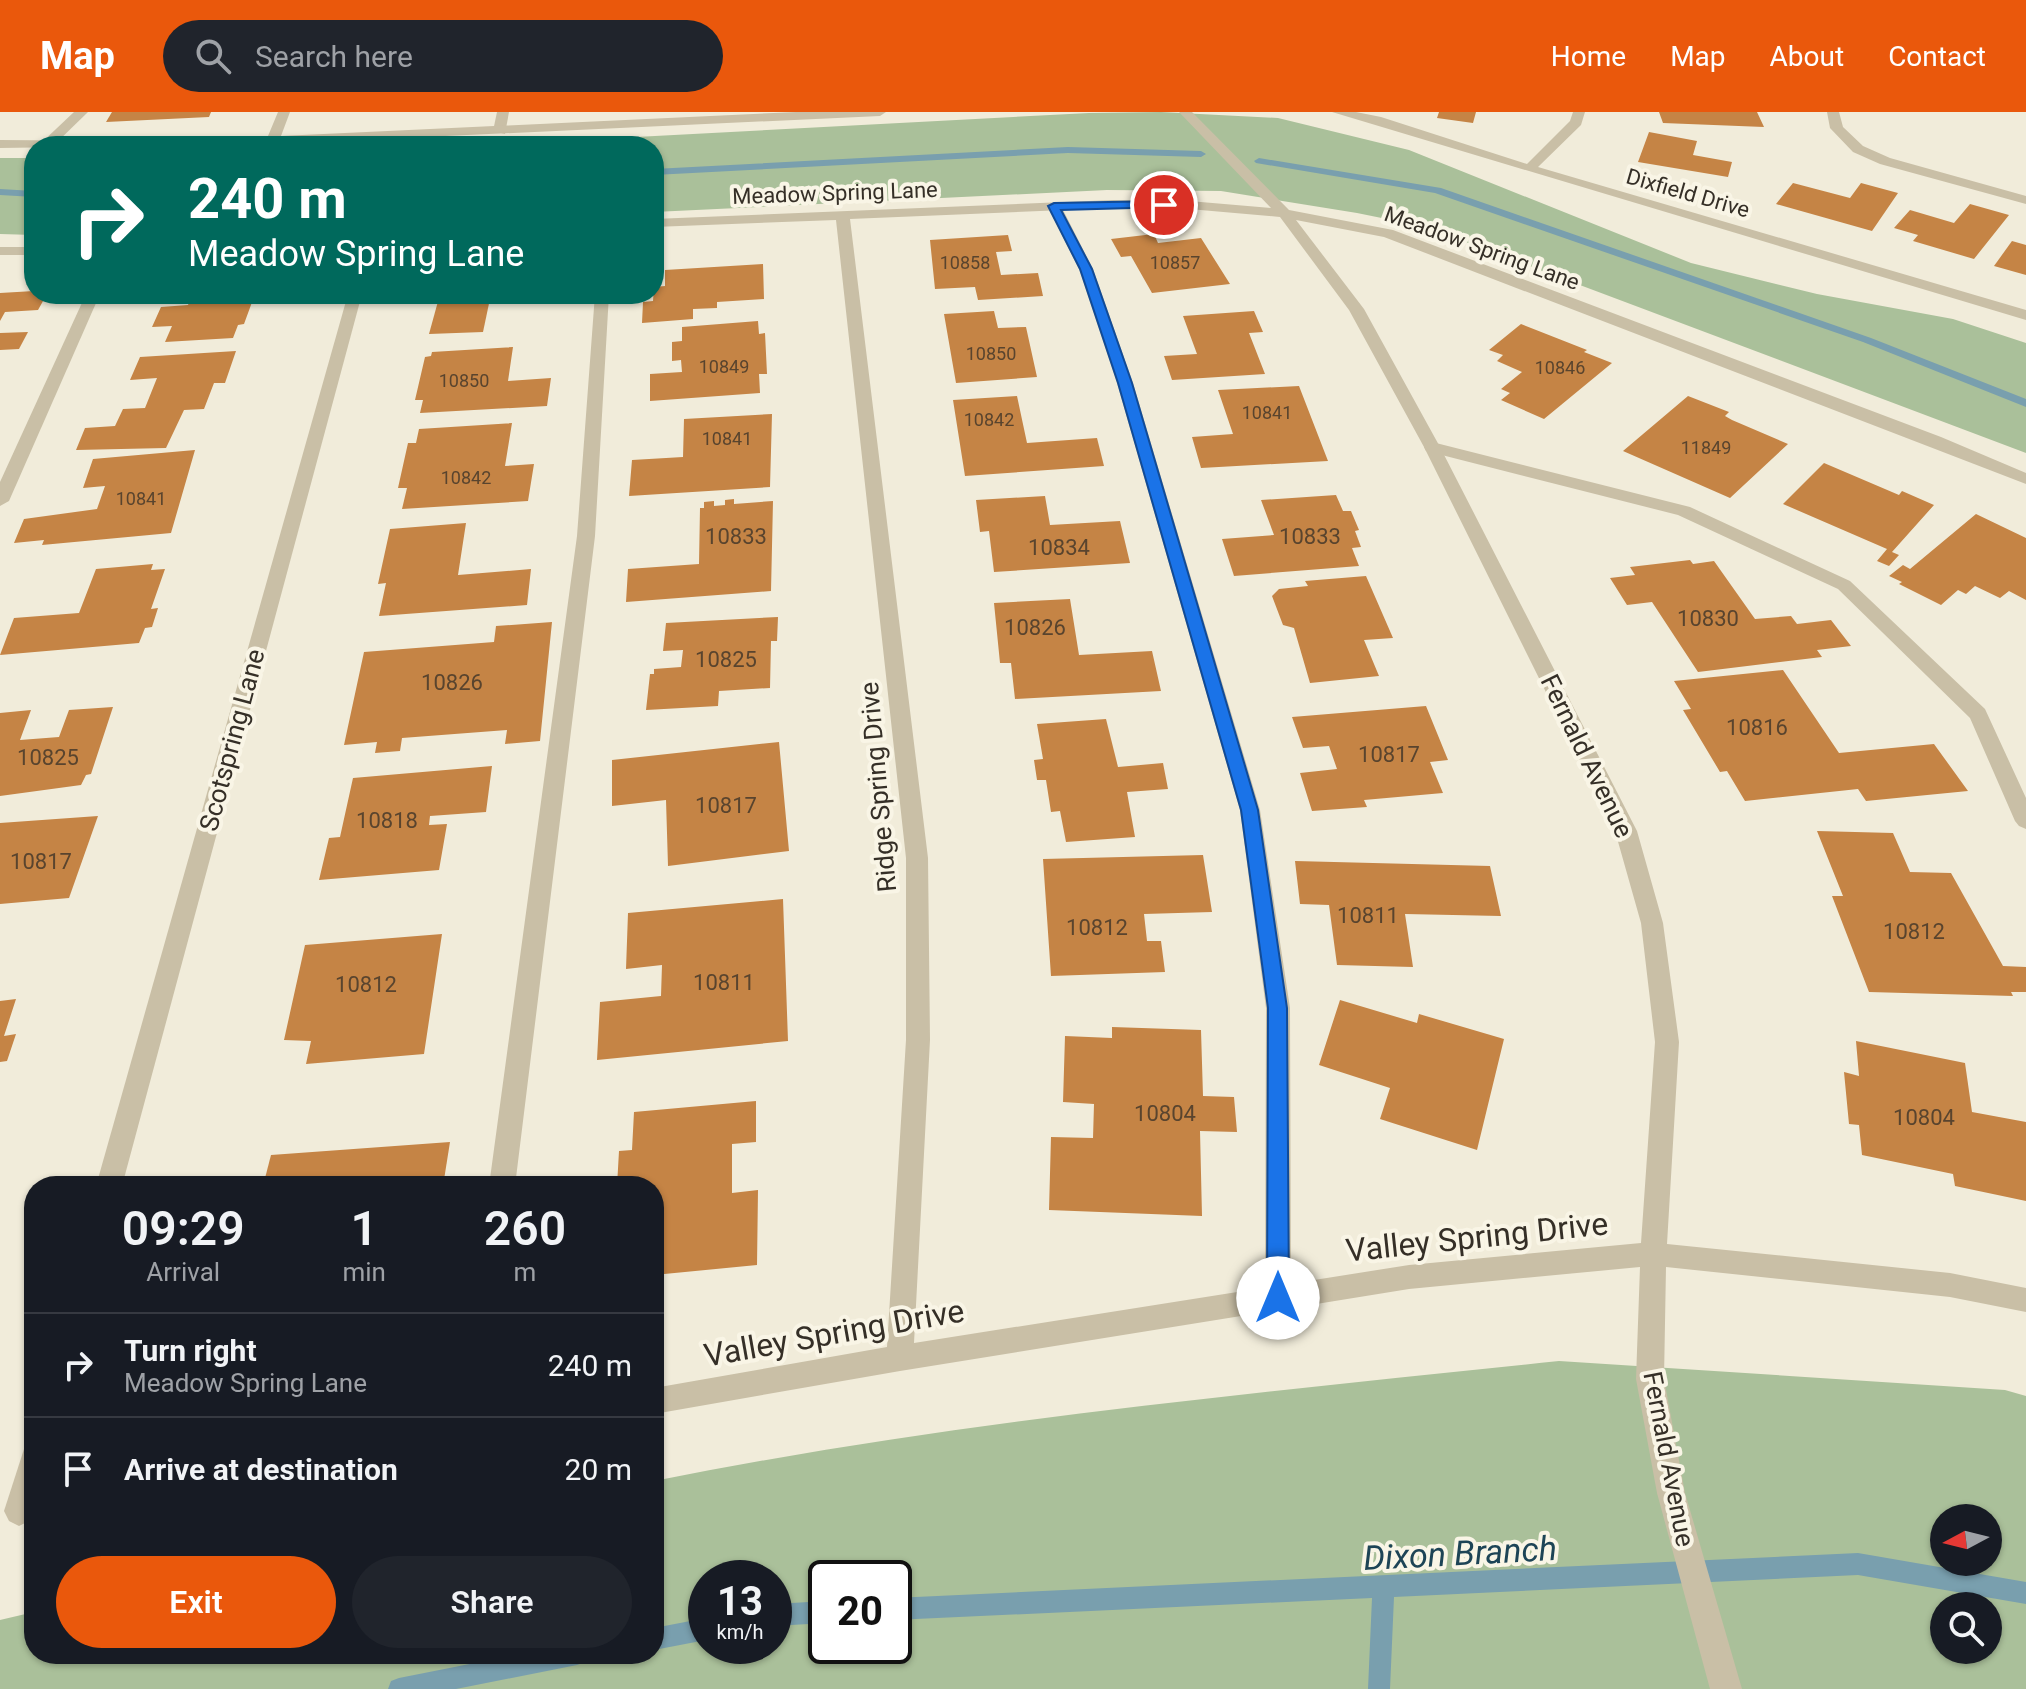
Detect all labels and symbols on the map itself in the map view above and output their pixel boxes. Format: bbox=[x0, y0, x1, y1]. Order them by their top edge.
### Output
street label: Dixfield Drive bbox=[1623, 163, 1753, 223]
pin bbox=[1130, 171, 1198, 239]
street label: Meadow Spring Lane bbox=[732, 177, 938, 209]
street label: Meadow Spring Lane bbox=[1381, 201, 1583, 295]
house number: 10858 bbox=[940, 252, 990, 273]
house number: 10857 bbox=[1150, 252, 1200, 273]
house number: 10850 bbox=[966, 343, 1016, 364]
house number: 10849 bbox=[699, 356, 749, 377]
house number: 10846 bbox=[1535, 357, 1585, 378]
house number: 10850 bbox=[439, 370, 489, 391]
house number: 10841 bbox=[1242, 402, 1292, 423]
house number: 10842 bbox=[964, 409, 1014, 430]
house number: 10841 bbox=[702, 428, 752, 449]
house number: 11849 bbox=[1681, 437, 1731, 458]
house number: 10842 bbox=[441, 467, 491, 488]
house number: 10841 bbox=[116, 488, 166, 509]
house number: 10833 bbox=[705, 524, 767, 549]
house number: 10833 bbox=[1279, 524, 1341, 549]
house number: 10834 bbox=[1028, 535, 1090, 560]
house number: 10830 bbox=[1677, 606, 1739, 631]
house number: 10826 bbox=[1004, 615, 1066, 640]
street label: Scotspring Lane bbox=[193, 646, 271, 834]
house number: 10825 bbox=[695, 647, 757, 672]
house number: 10826 bbox=[421, 670, 483, 695]
street label: Fernald Avenue bbox=[1535, 670, 1639, 842]
street label: Ridge Spring Drive bbox=[854, 681, 902, 893]
house number: 10816 bbox=[1726, 715, 1788, 740]
house number: 10817 bbox=[1358, 742, 1420, 767]
house number: 10825 bbox=[17, 745, 79, 770]
house number: 10817 bbox=[695, 793, 757, 818]
house number: 10818 bbox=[356, 808, 418, 833]
house number: 10817 bbox=[10, 849, 72, 874]
house number: 10811 bbox=[1337, 903, 1399, 928]
house number: 10812 bbox=[1066, 915, 1128, 940]
house number: 10812 bbox=[1883, 919, 1945, 944]
house number: 10811 bbox=[693, 970, 755, 995]
house number: 10812 bbox=[335, 972, 397, 997]
house number: 10804 bbox=[1134, 1101, 1196, 1126]
house number: 10804 bbox=[1893, 1105, 1955, 1130]
street label: Valley Spring Drive bbox=[1344, 1204, 1610, 1270]
position arrow bbox=[1236, 1256, 1320, 1340]
street label: Valley Spring Drive bbox=[701, 1291, 967, 1375]
street label: Fernald Avenue bbox=[1637, 1369, 1701, 1549]
north arrow bbox=[1930, 1504, 2002, 1576]
water label: Dixon Branch bbox=[1362, 1528, 1558, 1578]
speed limit sign: 20 bbox=[808, 1560, 912, 1664]

